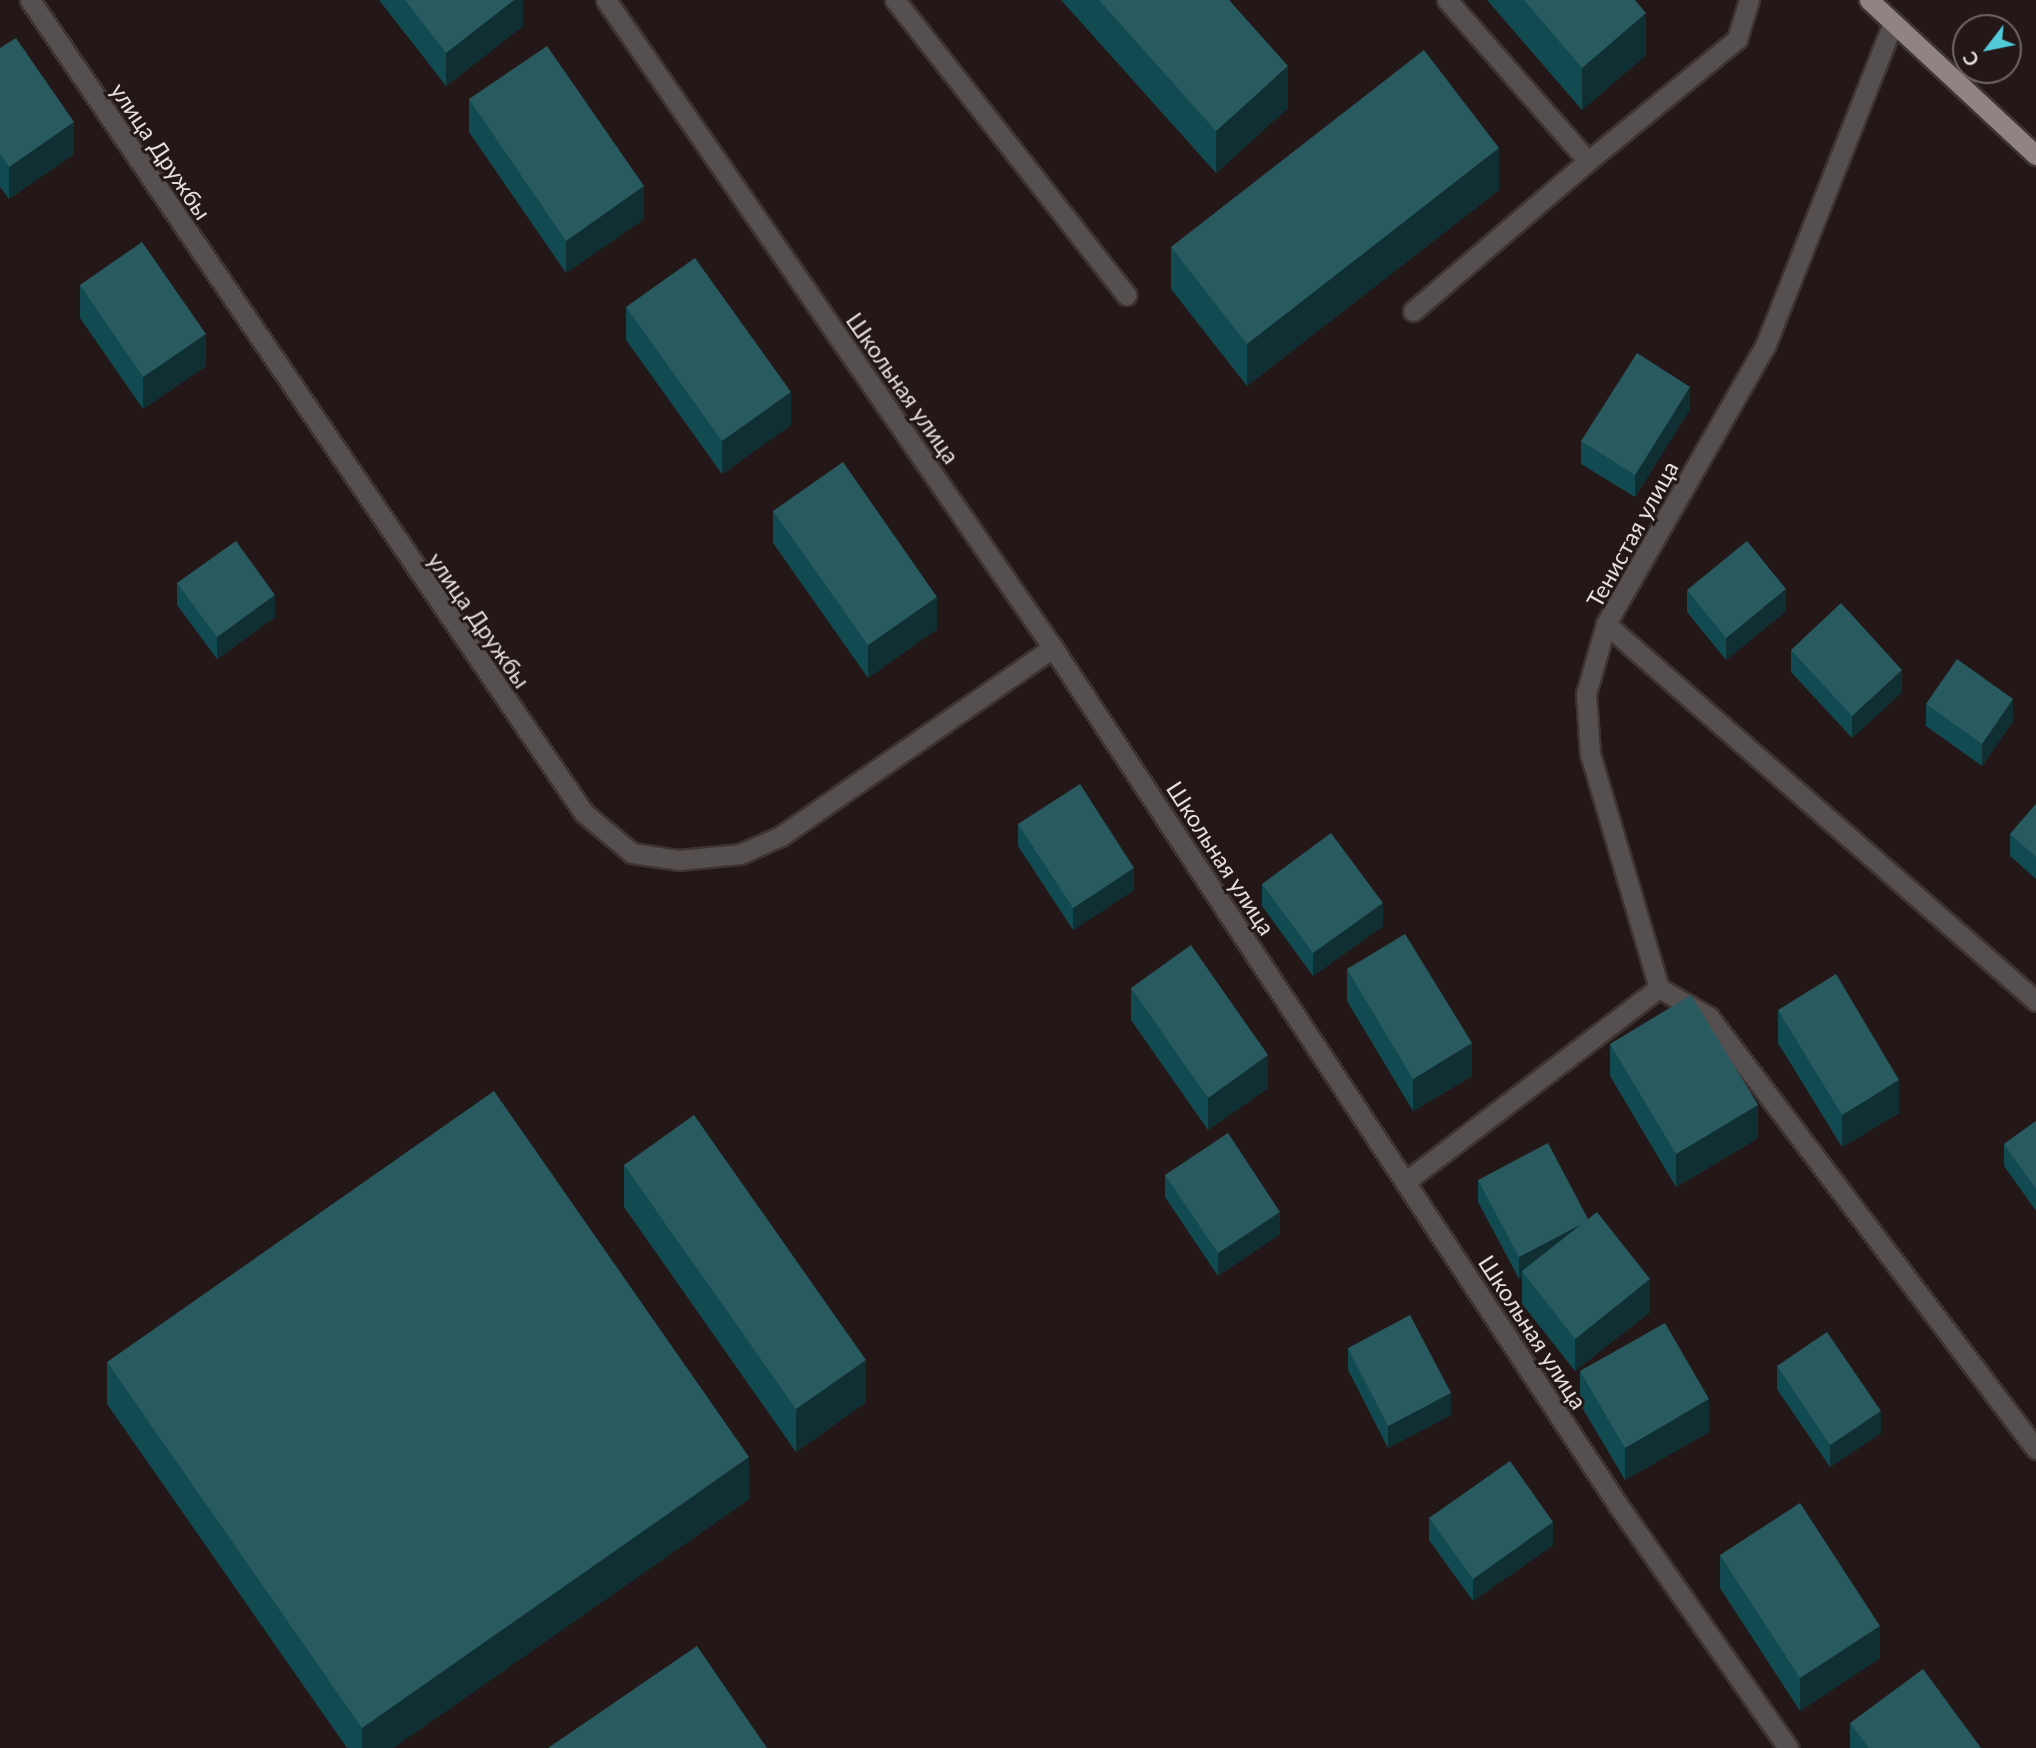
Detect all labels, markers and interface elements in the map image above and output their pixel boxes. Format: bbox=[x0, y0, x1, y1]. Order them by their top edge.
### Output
north arrow bbox=[1952, 14, 2022, 84]
text: С bbox=[1957, 48, 1984, 71]
street label: улица Дружбы bbox=[105, 77, 217, 225]
street label: Школьная улица bbox=[841, 307, 965, 469]
street label: Тенистая улица bbox=[1580, 456, 1684, 612]
street label: улица Дружбы bbox=[422, 547, 536, 693]
street label: Школьная улица bbox=[1161, 776, 1281, 940]
street label: Школьная улица bbox=[1473, 1250, 1593, 1414]

